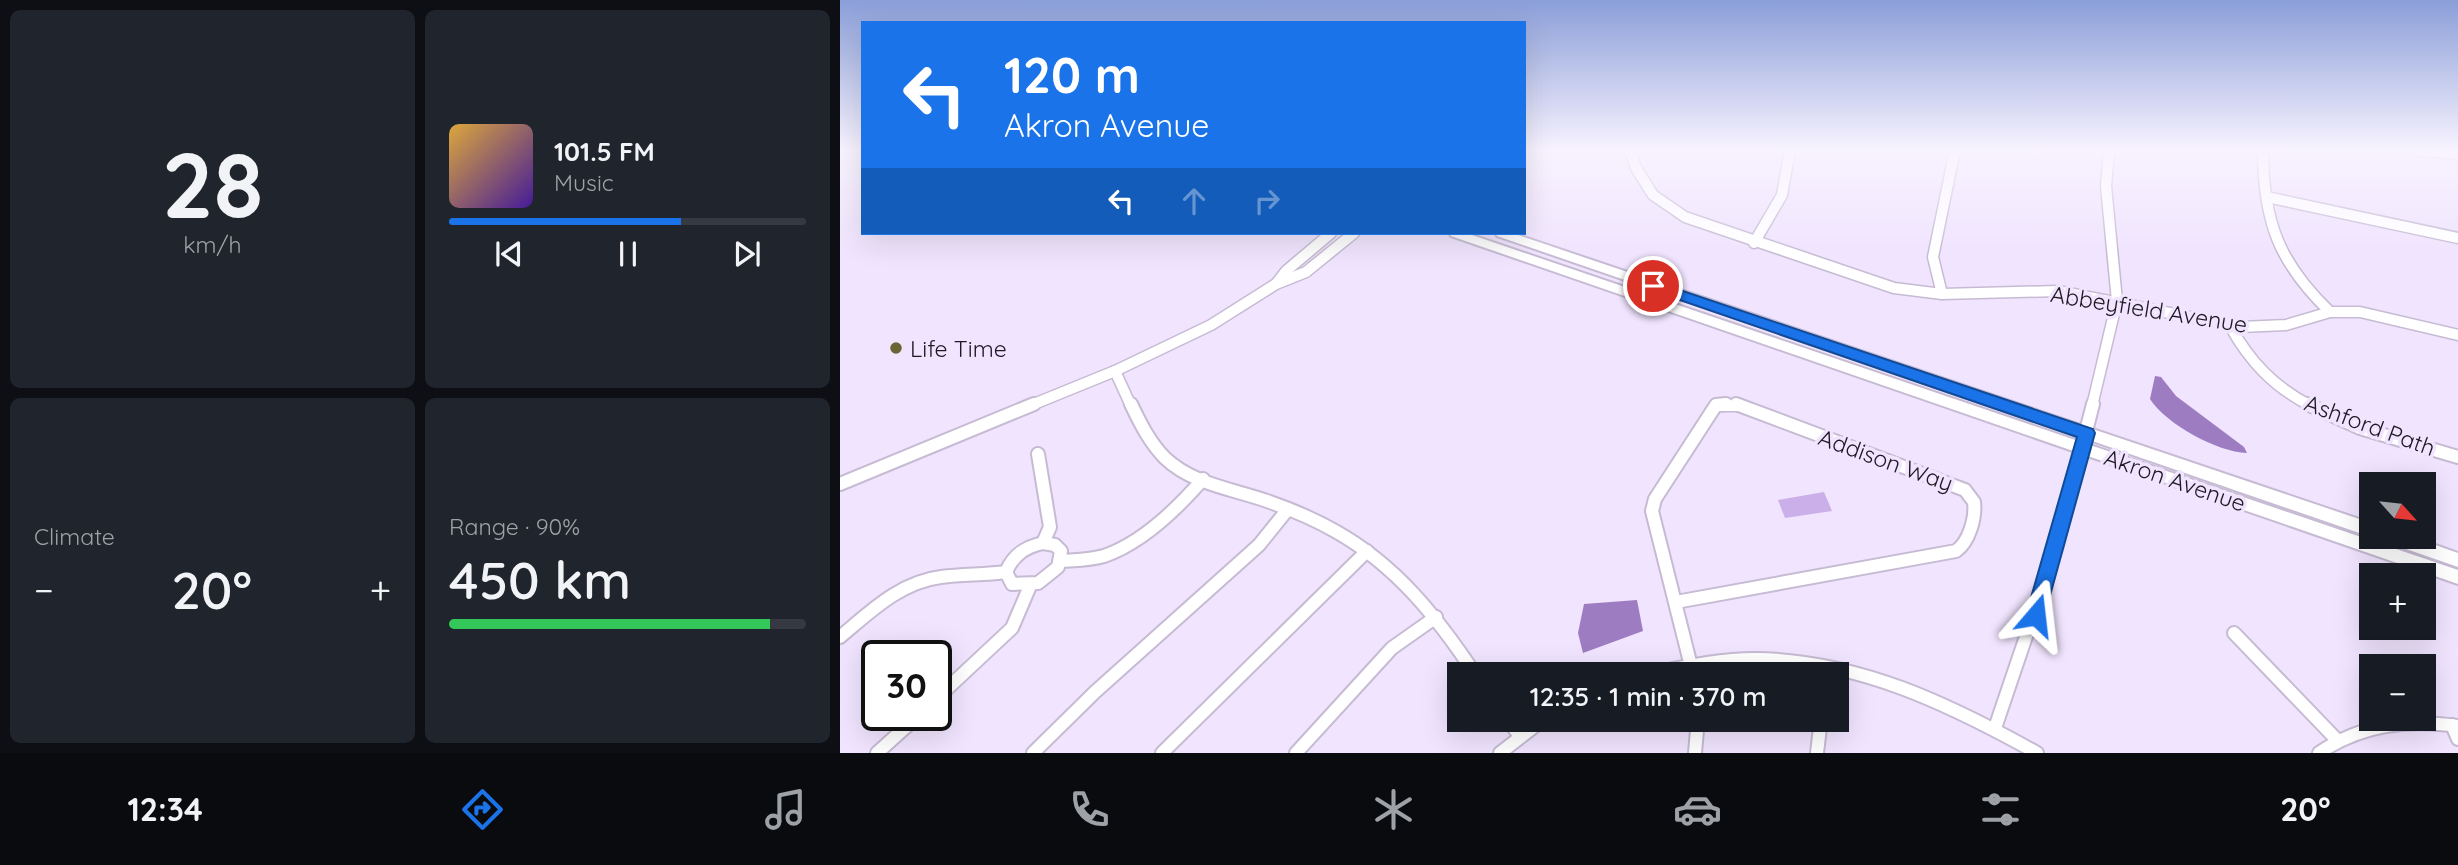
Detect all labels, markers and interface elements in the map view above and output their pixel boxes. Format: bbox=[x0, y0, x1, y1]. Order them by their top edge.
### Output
text: 120 m bbox=[1004, 44, 1140, 105]
icon: left bbox=[889, 49, 980, 140]
text: Akron Avenue bbox=[1004, 105, 1209, 145]
text: 28 bbox=[162, 127, 263, 241]
text: 101.5 FM bbox=[554, 135, 655, 168]
text: Music bbox=[554, 168, 614, 197]
icon: left bbox=[1102, 182, 1140, 220]
icon: ahead bbox=[1175, 182, 1213, 220]
icon: right bbox=[1248, 182, 1286, 220]
text: km/h bbox=[183, 230, 242, 259]
icon: previous bbox=[490, 235, 528, 273]
icon: pause bbox=[609, 235, 647, 273]
icon: next bbox=[728, 235, 766, 273]
pin bbox=[1623, 256, 1683, 316]
icon: arrive bbox=[1634, 267, 1672, 305]
street label: Abbeyfield Avenue bbox=[2049, 279, 2249, 339]
place label: Life Time bbox=[910, 334, 1007, 363]
marker: Life Time bbox=[888, 340, 904, 356]
street label: Ashford Path bbox=[2301, 388, 2439, 462]
street label: Addison Way bbox=[1815, 422, 1957, 498]
street label: Akron Avenue bbox=[2100, 442, 2250, 518]
north arrow bbox=[2359, 472, 2436, 550]
map controls bbox=[2359, 472, 2436, 731]
text: Range · 90% bbox=[449, 512, 580, 541]
text: Climate bbox=[34, 522, 115, 551]
text: 450 km bbox=[449, 547, 631, 612]
text: 20° bbox=[171, 557, 252, 622]
button: + bbox=[2359, 563, 2436, 640]
text: − bbox=[34, 566, 54, 614]
text: + bbox=[370, 566, 391, 614]
position arrow bbox=[1999, 578, 2073, 652]
speed limit sign: 30 bbox=[861, 640, 952, 731]
button: − bbox=[2359, 654, 2436, 731]
text: 12:35 · 1 min · 370 m bbox=[1530, 680, 1766, 713]
icon: directions bbox=[458, 785, 507, 834]
icon: music bbox=[761, 785, 810, 834]
icon: phone bbox=[1065, 785, 1114, 834]
icon: climate bbox=[1369, 785, 1418, 834]
icon: car bbox=[1673, 785, 1722, 834]
icon: filters bbox=[1976, 785, 2025, 834]
text: 12:34 bbox=[127, 789, 203, 829]
text: 20° bbox=[2280, 789, 2331, 829]

